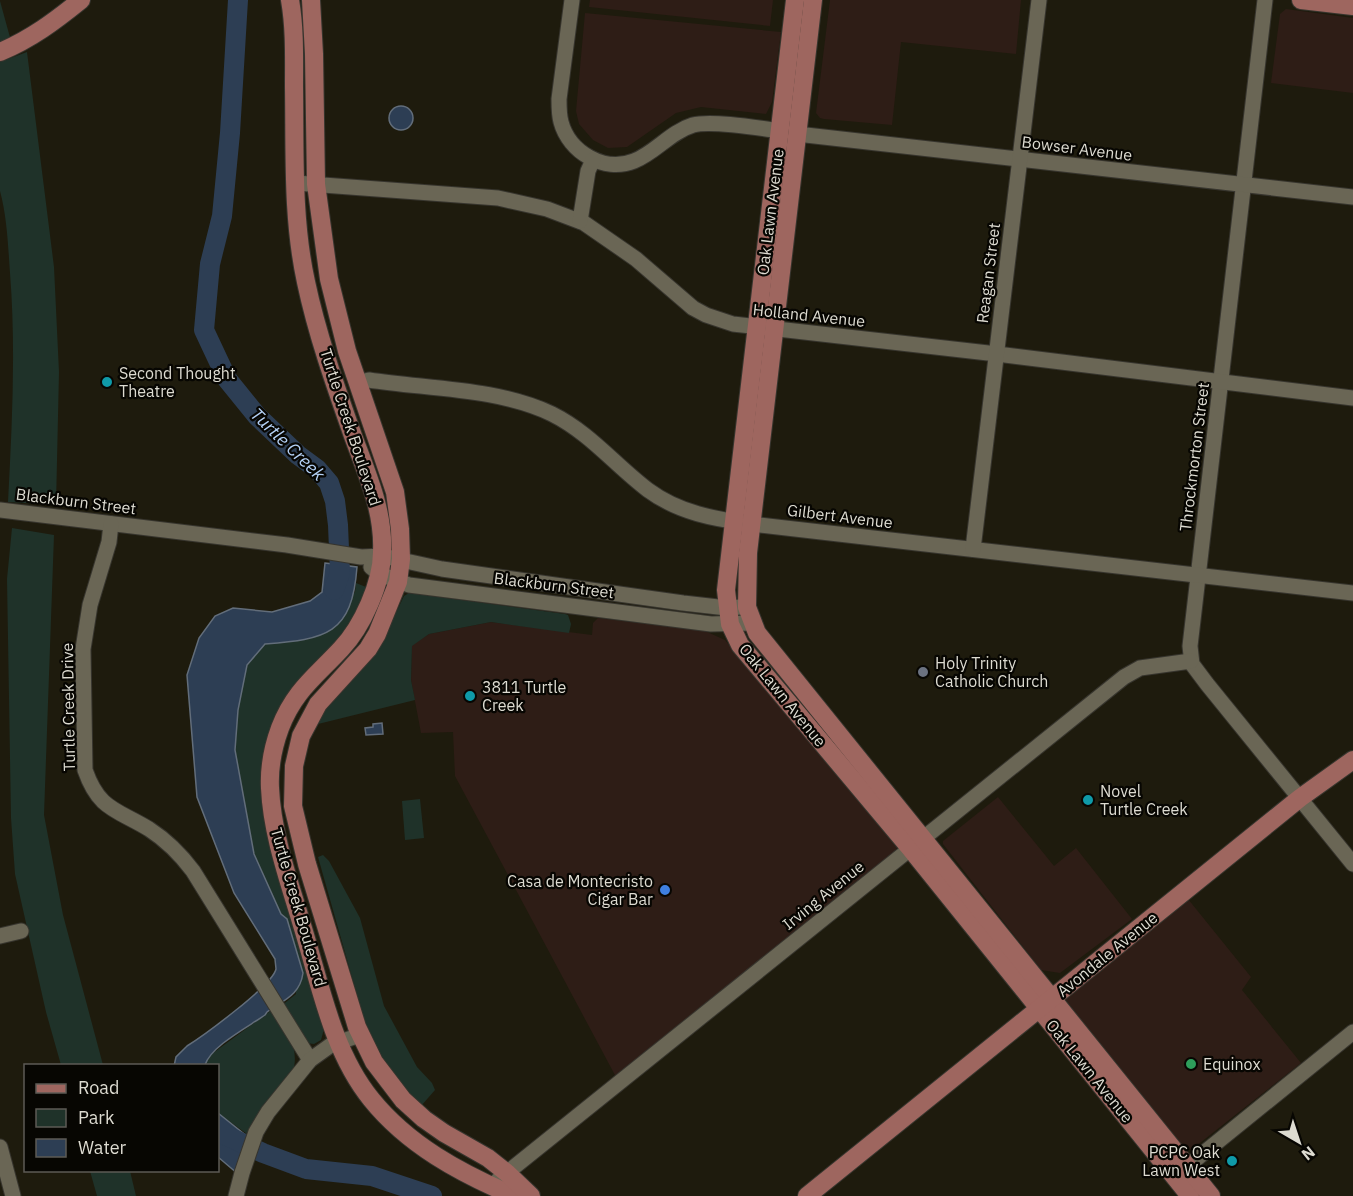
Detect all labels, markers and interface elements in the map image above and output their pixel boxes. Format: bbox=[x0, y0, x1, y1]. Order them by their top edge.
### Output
street label: Bowser Avenue bbox=[1021, 131, 1134, 165]
street label: Oak Lawn Avenue bbox=[752, 147, 788, 276]
street label: Reagan Street bbox=[972, 222, 1004, 324]
street label: Holland Avenue bbox=[752, 299, 866, 331]
street label: Turtle Creek Boulevard bbox=[316, 346, 386, 508]
place label: Second Thought Theatre bbox=[119, 363, 236, 401]
marker: Second Thought Theatre bbox=[100, 375, 114, 389]
street label: Throckmorton Street bbox=[1175, 382, 1213, 532]
water label: Turtle Creek bbox=[246, 403, 331, 486]
street label: Blackburn Street bbox=[15, 484, 137, 518]
street label: Gilbert Avenue bbox=[786, 500, 894, 532]
street label: Blackburn Street bbox=[493, 568, 615, 602]
street label: Oak Lawn Avenue bbox=[735, 639, 831, 751]
street label: Turtle Creek Drive bbox=[57, 642, 79, 771]
place label: Holy Trinity Catholic Church bbox=[935, 653, 1048, 691]
marker: Holy Trinity Catholic Church bbox=[916, 665, 930, 679]
place label: 3811 Turtle Creek bbox=[482, 677, 567, 715]
marker: 3811 Turtle Creek bbox=[463, 689, 477, 703]
place label: Novel Turtle Creek bbox=[1100, 781, 1188, 819]
marker: Novel Turtle Creek bbox=[1081, 793, 1095, 807]
street label: Turtle Creek Boulevard bbox=[267, 825, 331, 989]
street label: Irving Avenue bbox=[778, 856, 868, 934]
place label: Casa de Montecristo Cigar Bar bbox=[507, 871, 653, 909]
marker: Casa de Montecristo Cigar Bar bbox=[658, 883, 672, 897]
street label: Avondale Avenue bbox=[1053, 907, 1162, 1001]
street label: Oak Lawn Avenue bbox=[1042, 1015, 1138, 1127]
place label: Equinox bbox=[1203, 1054, 1261, 1074]
marker: Equinox bbox=[1184, 1057, 1198, 1071]
legend bbox=[24, 1064, 219, 1172]
text: Road bbox=[78, 1076, 119, 1099]
text: Park bbox=[78, 1106, 115, 1129]
north arrow bbox=[1269, 1112, 1329, 1172]
text: Water bbox=[78, 1136, 127, 1159]
place label: PCPC Oak Lawn West bbox=[1142, 1142, 1221, 1180]
text: N bbox=[1298, 1142, 1319, 1165]
marker: PCPC Oak Lawn West bbox=[1225, 1154, 1239, 1168]

